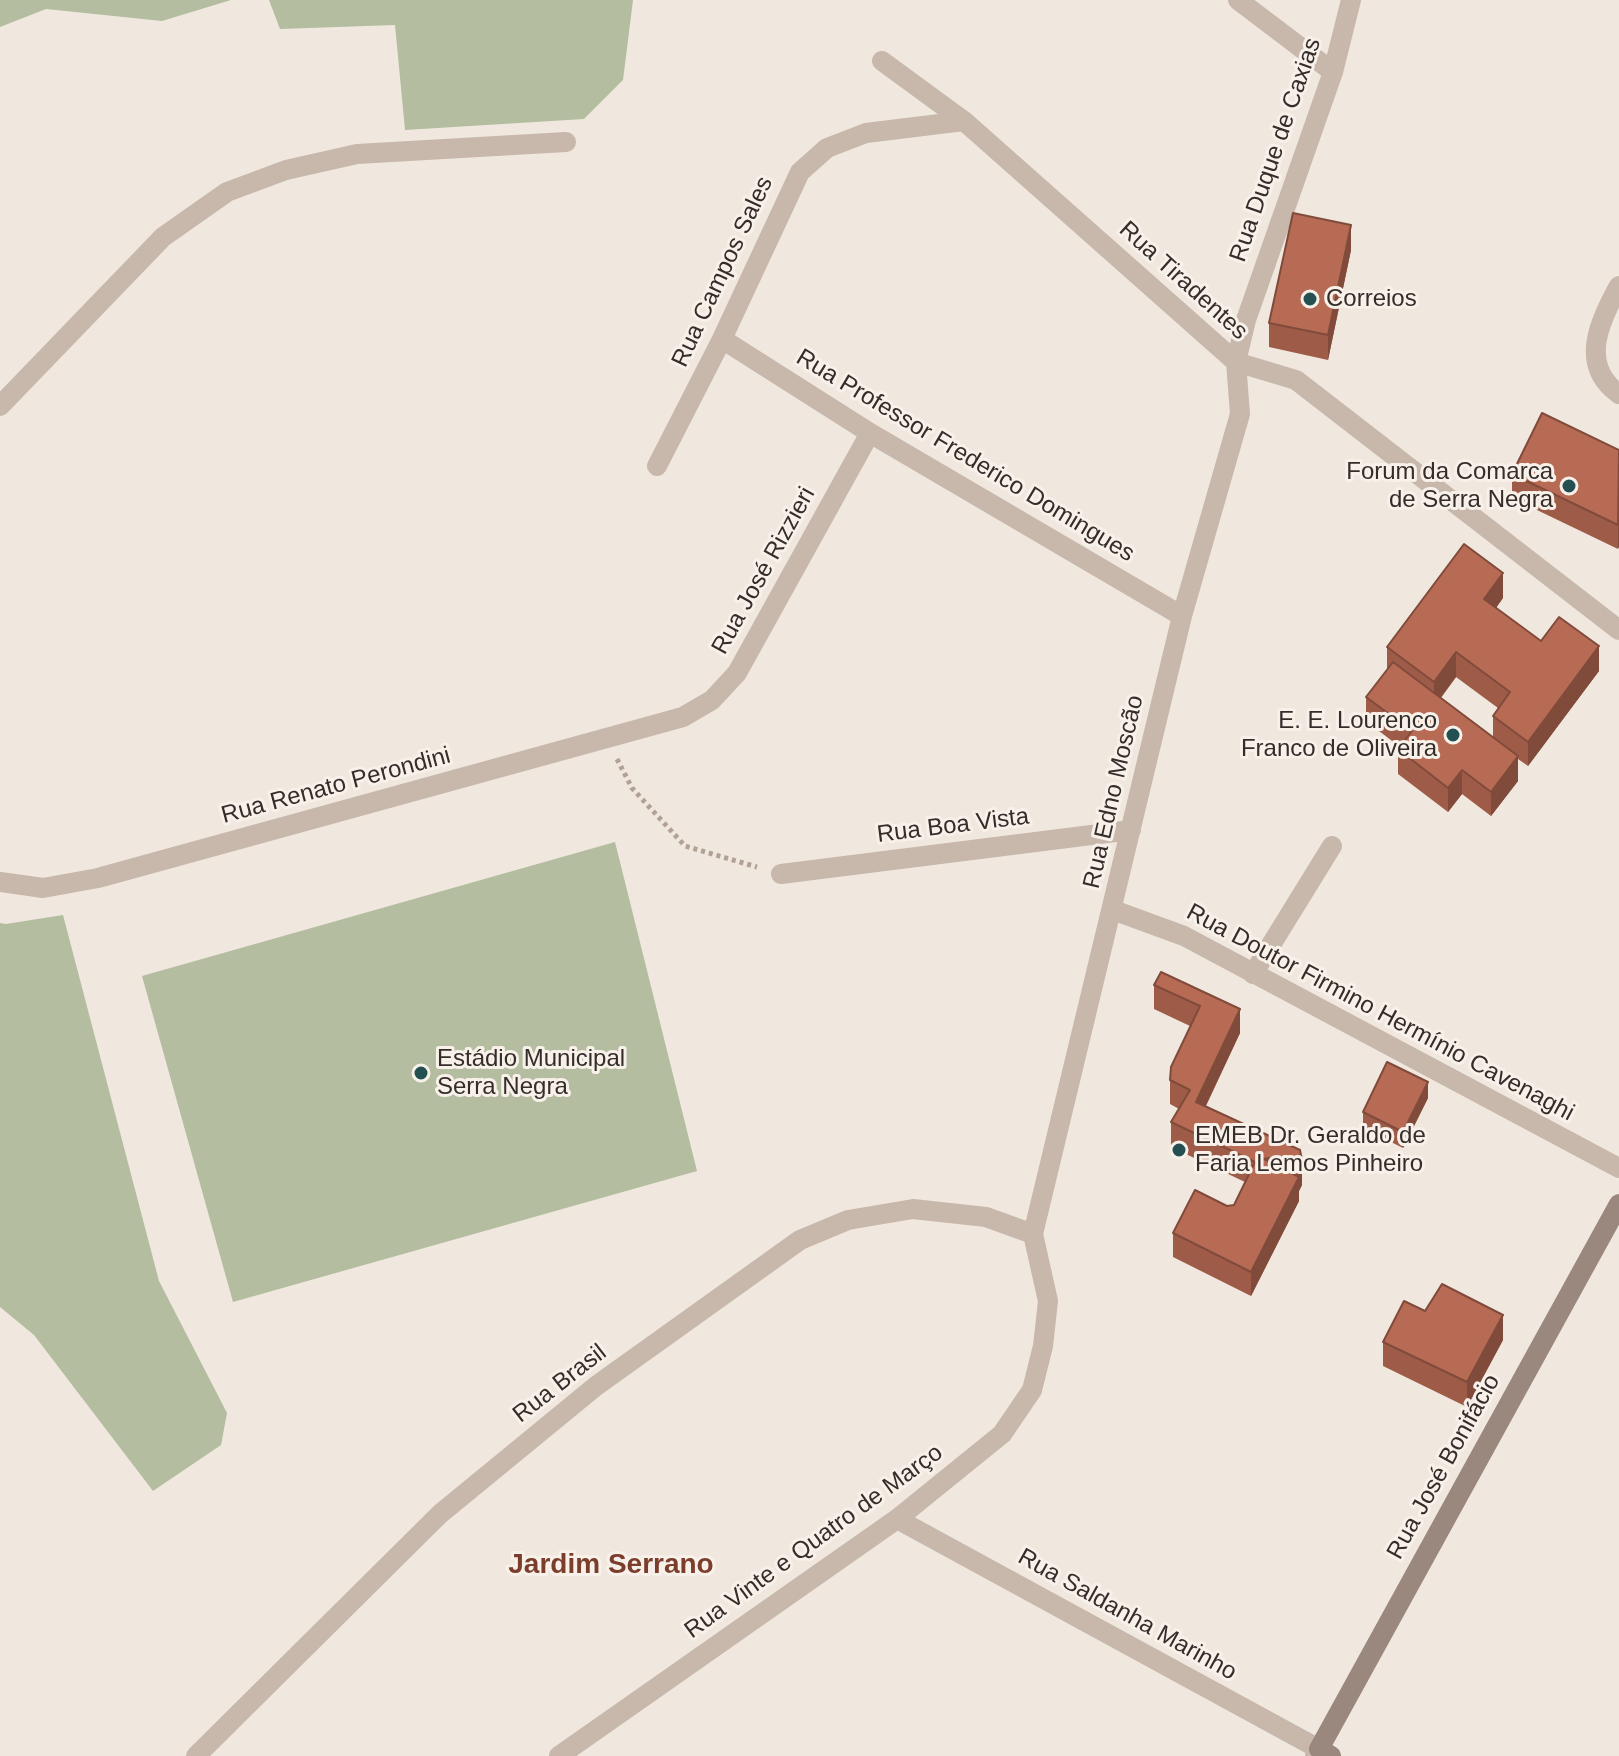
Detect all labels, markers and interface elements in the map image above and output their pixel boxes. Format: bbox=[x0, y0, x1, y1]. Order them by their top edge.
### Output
street label: Rua Duque de Caxias bbox=[1224, 34, 1328, 266]
street label: Rua Campos Sales bbox=[666, 172, 780, 372]
street label: Rua Tiradentes bbox=[1113, 216, 1253, 346]
place label: Correios bbox=[1326, 285, 1417, 313]
marker: Correios bbox=[1301, 290, 1319, 308]
street label: Rua Professor Frederico Domingues bbox=[791, 343, 1139, 569]
place label: Forum da Comarca de Serra Negra bbox=[1346, 458, 1553, 514]
marker: Forum da Comarca de Serra Negra bbox=[1560, 477, 1578, 495]
street label: Rua José Rizzieri bbox=[706, 482, 822, 660]
street label: Rua Edno Moscão bbox=[1078, 693, 1150, 891]
place label: E. E. Lourenco Franco de Oliveira bbox=[1241, 707, 1437, 763]
marker: E. E. Lourenco Franco de Oliveira bbox=[1444, 726, 1462, 744]
street label: Rua Renato Perondini bbox=[218, 742, 454, 830]
street label: Rua Boa Vista bbox=[875, 802, 1031, 850]
street label: Rua Doutor Firmino Hermínio Cavenaghi bbox=[1181, 898, 1579, 1128]
place label: Estádio Municipal Serra Negra bbox=[437, 1045, 625, 1101]
marker: Estádio Municipal Serra Negra bbox=[412, 1064, 430, 1082]
place label: EMEB Dr. Geraldo de Faria Lemos Pinheiro bbox=[1195, 1122, 1426, 1178]
marker: EMEB Dr. Geraldo de Faria Lemos Pinheiro bbox=[1170, 1141, 1188, 1159]
street label: Rua Brasil bbox=[508, 1339, 612, 1429]
street label: Rua José Bonifácio bbox=[1381, 1370, 1507, 1564]
street label: Rua Vinte e Quatro de Março bbox=[679, 1439, 949, 1645]
street label: Rua Saldanha Marinho bbox=[1013, 1543, 1241, 1687]
district label: Jardim Serrano bbox=[508, 1548, 714, 1582]

